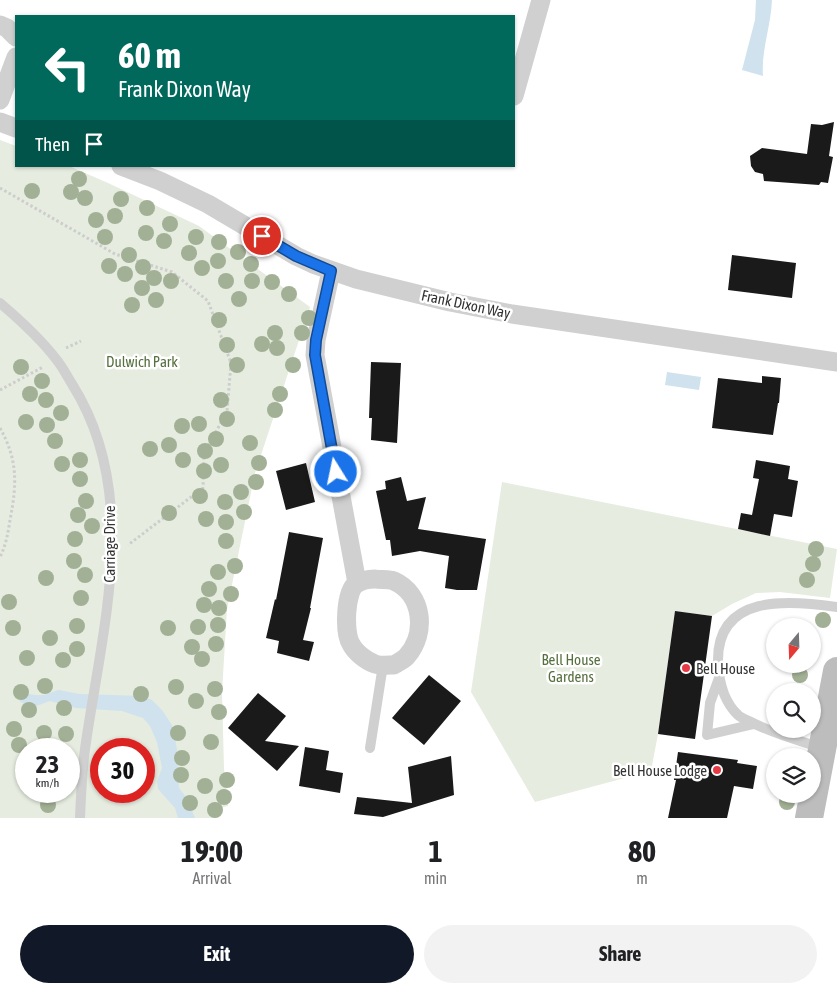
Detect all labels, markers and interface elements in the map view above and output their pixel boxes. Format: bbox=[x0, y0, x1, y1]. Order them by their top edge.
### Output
icon: left bbox=[35, 35, 100, 100]
text: 60 m bbox=[118, 35, 181, 75]
text: Frank Dixon Way bbox=[118, 76, 251, 102]
icon: arrive bbox=[80, 130, 108, 158]
text: Then bbox=[35, 133, 70, 155]
pin bbox=[241, 215, 283, 257]
icon: arrive bbox=[248, 222, 276, 250]
street label: Frank Dixon Way bbox=[420, 286, 512, 322]
park label: Dulwich Park bbox=[106, 353, 178, 370]
position arrow bbox=[309, 445, 361, 497]
street label: Carriage Drive bbox=[101, 505, 118, 583]
north arrow bbox=[766, 618, 821, 672]
map controls bbox=[766, 618, 821, 803]
park label: Bell House Gardens bbox=[541, 651, 601, 685]
place label: Bell House bbox=[696, 660, 755, 677]
marker: Bell House bbox=[680, 662, 692, 674]
button: search bbox=[766, 683, 821, 738]
speed limit sign: 30 bbox=[90, 738, 155, 803]
button: layers bbox=[766, 748, 821, 803]
text: 23 bbox=[36, 750, 59, 778]
place label: Bell House Lodge bbox=[613, 762, 707, 779]
marker: Bell House Lodge bbox=[711, 764, 723, 776]
text: km/h bbox=[36, 776, 59, 790]
text: 19:00 bbox=[181, 834, 243, 868]
text: 1 bbox=[428, 834, 443, 868]
text: 80 bbox=[628, 834, 656, 868]
text: Arrival bbox=[192, 869, 232, 887]
text: min bbox=[424, 869, 447, 887]
text: m bbox=[636, 869, 648, 887]
button: Exit bbox=[20, 925, 414, 983]
button: Share bbox=[424, 925, 817, 983]

